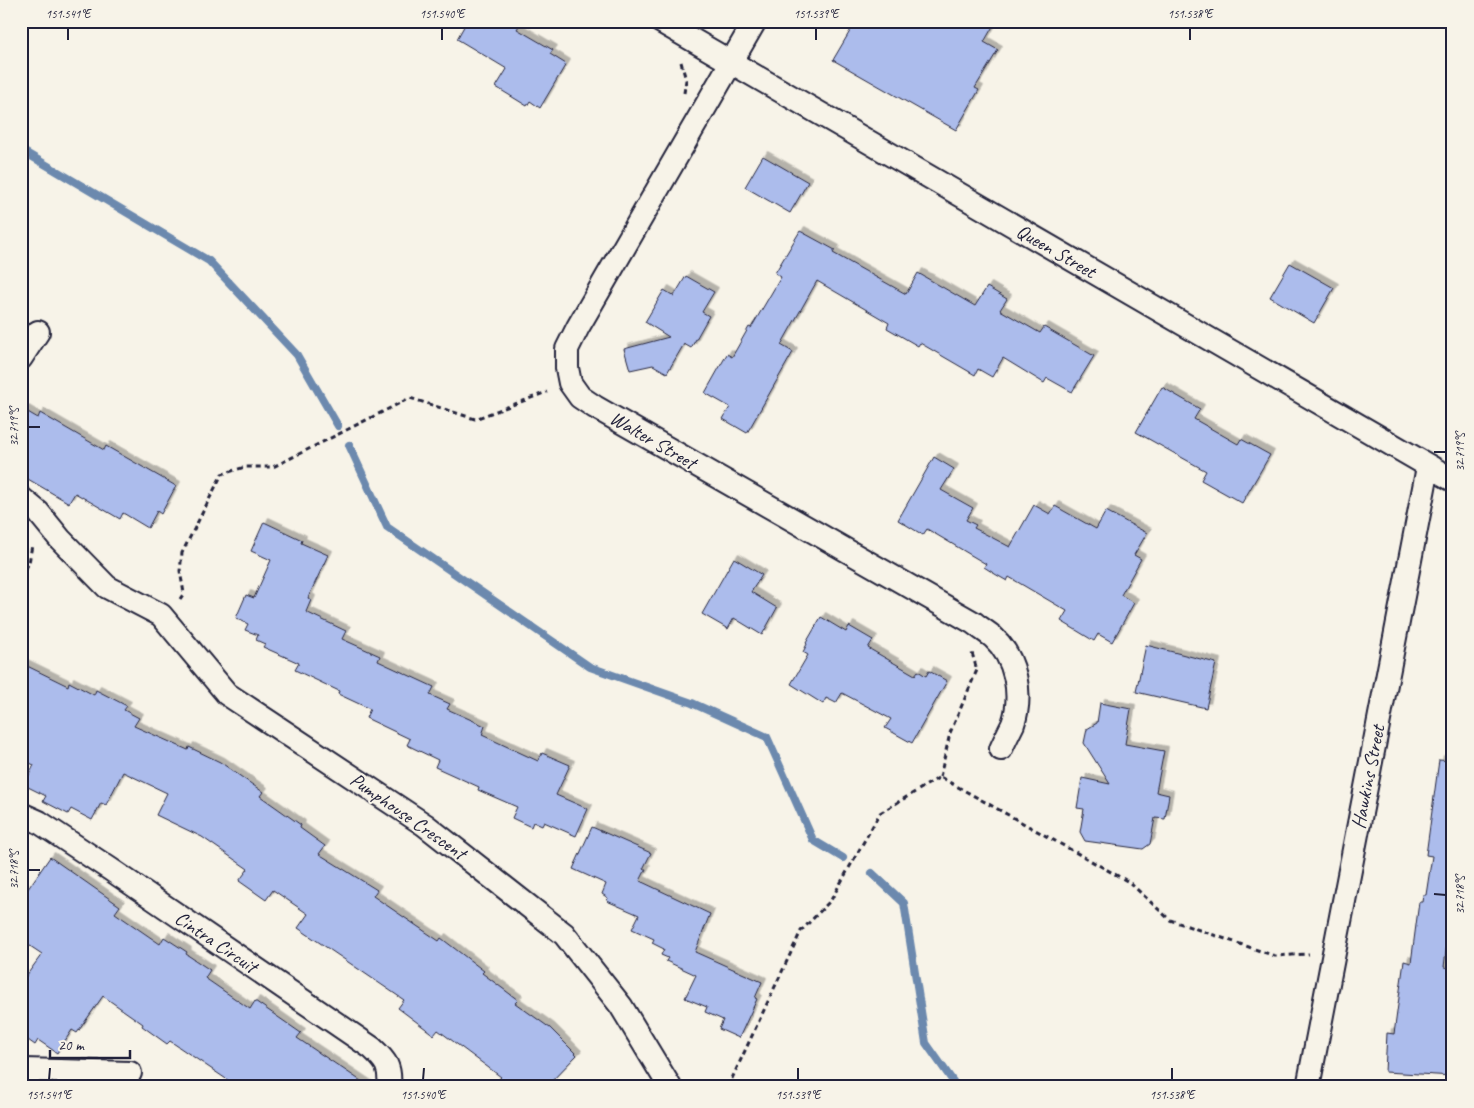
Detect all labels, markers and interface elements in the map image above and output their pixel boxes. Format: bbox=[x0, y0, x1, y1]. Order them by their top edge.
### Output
text: 151.541°E bbox=[46, 6, 92, 22]
text: 151.540°E bbox=[420, 6, 466, 22]
text: 151.539°E bbox=[794, 6, 840, 22]
text: 151.538°E bbox=[1168, 6, 1214, 22]
street label: Queen Street bbox=[1012, 218, 1102, 285]
street label: Walter Street bbox=[606, 405, 703, 476]
text: 32.719°S bbox=[6, 406, 22, 446]
text: 32.719°S bbox=[1452, 431, 1468, 471]
street label: Hawkins Street bbox=[1346, 721, 1391, 831]
street label: Pumphouse Crescent bbox=[345, 767, 474, 867]
text: 32.718°S bbox=[6, 849, 22, 889]
text: 32.718°S bbox=[1452, 874, 1468, 914]
street label: Cintra Circuit bbox=[170, 905, 265, 981]
scale bar bbox=[50, 1028, 130, 1060]
text: 20 m bbox=[58, 1036, 85, 1055]
text: 151.541°E bbox=[27, 1087, 73, 1103]
text: 151.540°E bbox=[401, 1087, 447, 1103]
text: 151.539°E bbox=[776, 1087, 822, 1103]
text: 151.538°E bbox=[1150, 1087, 1196, 1103]

